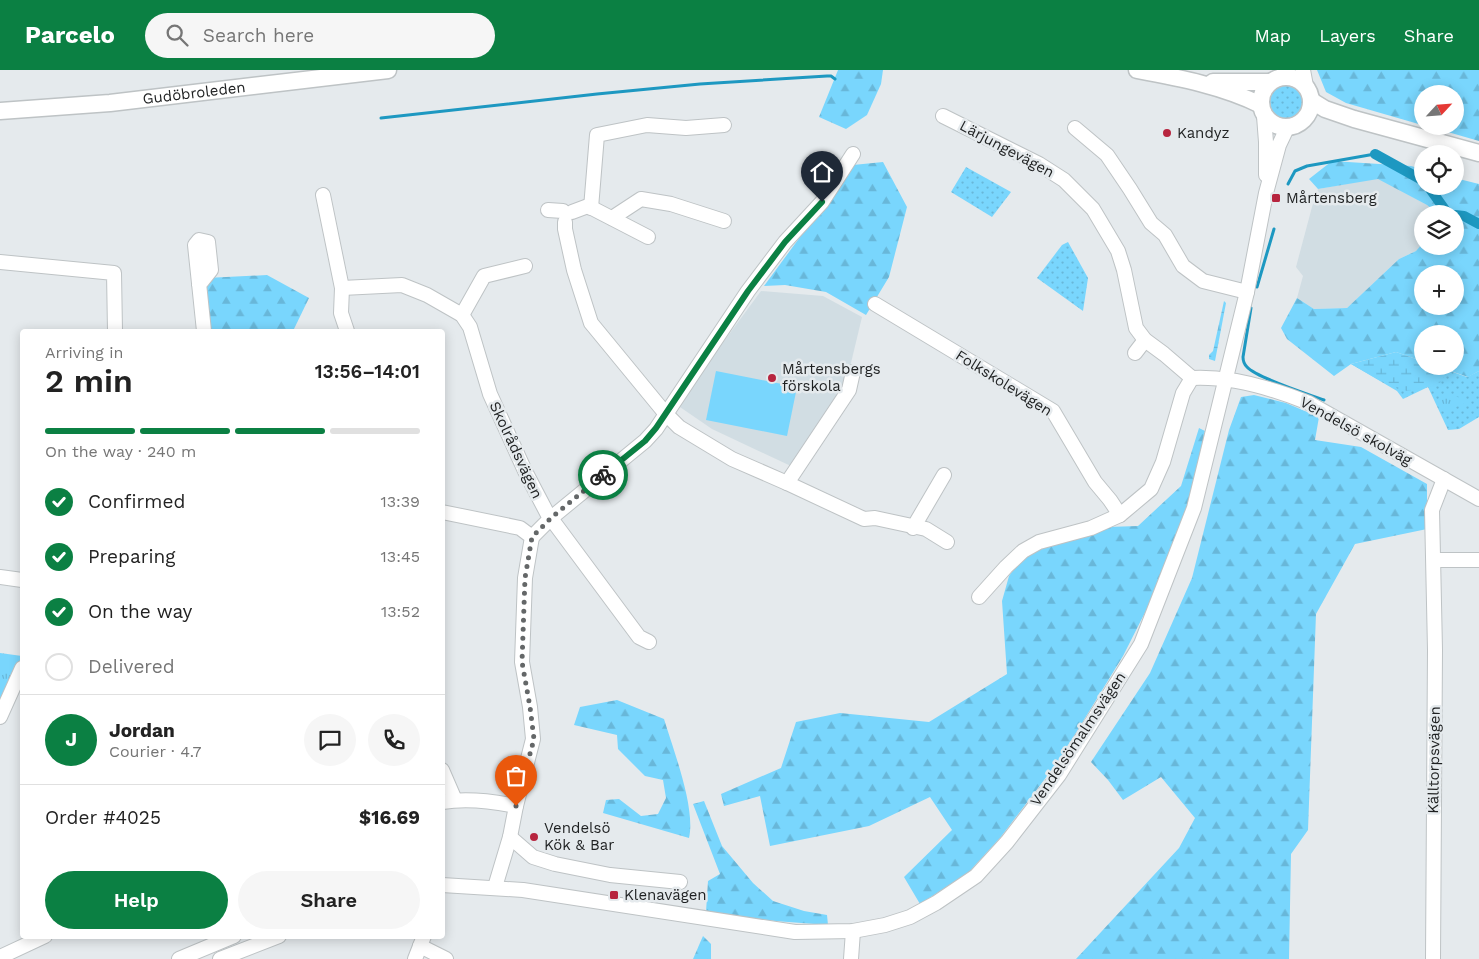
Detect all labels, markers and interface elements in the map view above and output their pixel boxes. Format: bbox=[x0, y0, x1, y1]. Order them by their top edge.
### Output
search box bbox=[145, 13, 495, 58]
text: Parcelo bbox=[25, 21, 115, 49]
icon: search bbox=[163, 21, 191, 49]
text: Search here bbox=[203, 24, 314, 47]
text: Map bbox=[1254, 25, 1291, 46]
text: Layers bbox=[1319, 25, 1376, 46]
text: Share bbox=[1404, 25, 1454, 46]
street label: Gudöbroleden bbox=[142, 78, 247, 108]
north arrow bbox=[1414, 85, 1464, 135]
map controls bbox=[1414, 85, 1464, 375]
street label: Lärjungevägen bbox=[957, 117, 1057, 181]
place label: Kandyz bbox=[1177, 124, 1230, 142]
marker: Kandyz bbox=[1161, 127, 1173, 139]
button: locate bbox=[1414, 145, 1464, 195]
pin bbox=[801, 151, 843, 202]
icon: home bbox=[808, 158, 836, 186]
place label: Mårtensberg bbox=[1286, 189, 1377, 207]
marker: Mårtensberg bbox=[1270, 192, 1282, 204]
button: layers bbox=[1414, 205, 1464, 255]
button: + bbox=[1414, 265, 1464, 315]
button: − bbox=[1414, 325, 1464, 375]
text: Arriving in bbox=[45, 343, 123, 362]
street label: Folkskolevägen bbox=[952, 346, 1056, 420]
text: 13:56–14:01 bbox=[315, 360, 420, 383]
place label: Mårtensbergs förskola bbox=[782, 360, 881, 395]
text: 2 min bbox=[45, 362, 133, 400]
marker: Mårtensbergs förskola bbox=[766, 372, 778, 384]
street label: Vendelsö skolväg bbox=[1297, 393, 1415, 469]
street label: Skolrådsvägen bbox=[486, 399, 546, 501]
text: On the way · 240 m bbox=[45, 442, 196, 461]
courier bbox=[578, 450, 628, 500]
icon: bike bbox=[589, 461, 617, 489]
icon: check bbox=[45, 488, 73, 516]
text: Confirmed bbox=[88, 490, 185, 513]
text: 13:39 bbox=[380, 492, 420, 511]
icon: check bbox=[45, 543, 73, 571]
text: Preparing bbox=[88, 545, 175, 568]
text: 13:45 bbox=[381, 547, 420, 566]
icon: check bbox=[45, 598, 73, 626]
text: On the way bbox=[88, 600, 192, 623]
text: 13:52 bbox=[381, 602, 420, 621]
text: Delivered bbox=[88, 655, 175, 678]
street label: Vendelsömalmsvägen bbox=[1026, 669, 1130, 809]
street label: Källtorpsvägen bbox=[1424, 706, 1444, 814]
button: chat bbox=[304, 714, 356, 766]
button: phone bbox=[368, 714, 420, 766]
text: Jordan bbox=[109, 719, 175, 742]
text: J bbox=[65, 728, 77, 751]
text: Courier · 4.7 bbox=[109, 742, 202, 761]
pin bbox=[495, 755, 537, 806]
icon: bag bbox=[502, 762, 530, 790]
text: Order #4025 bbox=[45, 806, 161, 829]
text: $16.69 bbox=[359, 806, 420, 829]
place label: Vendelsö Kök & Bar bbox=[544, 819, 614, 854]
marker: Vendelsö Kök & Bar bbox=[528, 831, 540, 843]
button: Help bbox=[45, 871, 228, 929]
button: Share bbox=[238, 871, 420, 929]
place label: Klenavägen bbox=[624, 886, 707, 904]
marker: Klenavägen bbox=[608, 889, 620, 901]

